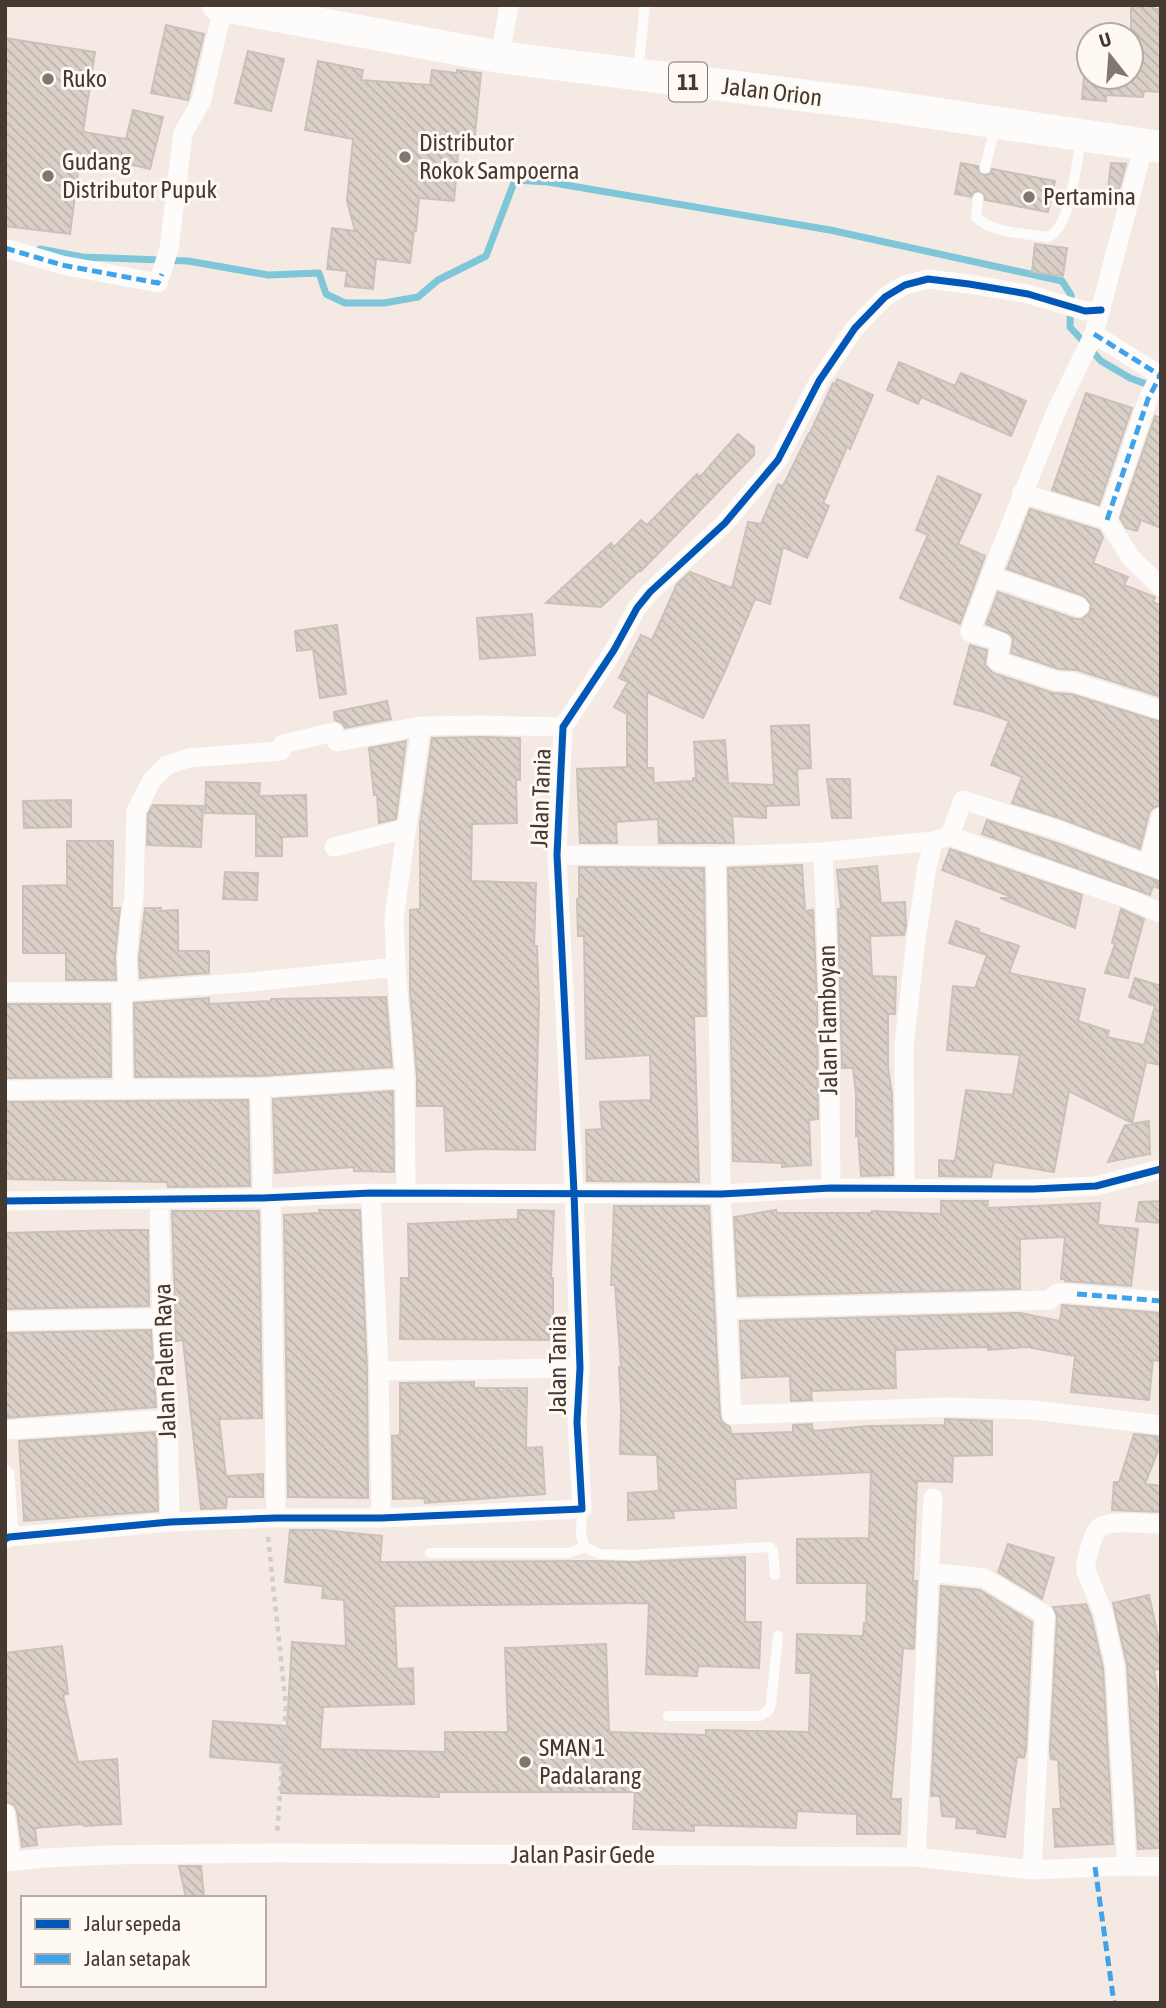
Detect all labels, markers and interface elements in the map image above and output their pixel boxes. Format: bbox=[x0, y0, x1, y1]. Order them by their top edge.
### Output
north arrow bbox=[1075, 21, 1145, 91]
text: U bbox=[1096, 28, 1114, 52]
road number: 11 bbox=[669, 62, 707, 102]
place label: Ruko bbox=[62, 65, 107, 92]
marker: Ruko bbox=[40, 71, 56, 87]
street label: Jalan Orion bbox=[720, 72, 824, 111]
place label: Distributor Rokok Sampoerna bbox=[419, 129, 579, 184]
place label: Gudang Distributor Pupuk bbox=[62, 148, 218, 203]
marker: Distributor Rokok Sampoerna bbox=[397, 149, 413, 165]
marker: Gudang Distributor Pupuk bbox=[40, 168, 56, 184]
place label: Pertamina bbox=[1043, 183, 1136, 210]
marker: Pertamina bbox=[1021, 189, 1037, 205]
street label: Jalan Tania bbox=[525, 748, 556, 848]
street label: Jalan Flamboyan bbox=[813, 944, 842, 1096]
street label: Jalan Palem Raya bbox=[148, 1283, 181, 1439]
street label: Jalan Tania bbox=[544, 1315, 571, 1415]
place label: SMAN 1 Padalarang bbox=[539, 1734, 642, 1789]
marker: SMAN 1 Padalarang bbox=[517, 1754, 533, 1770]
street label: Jalan Pasir Gede bbox=[511, 1841, 655, 1868]
legend bbox=[21, 1896, 266, 1987]
text: Jalur sepeda bbox=[84, 1911, 181, 1935]
text: Jalan setapak bbox=[84, 1946, 191, 1970]

